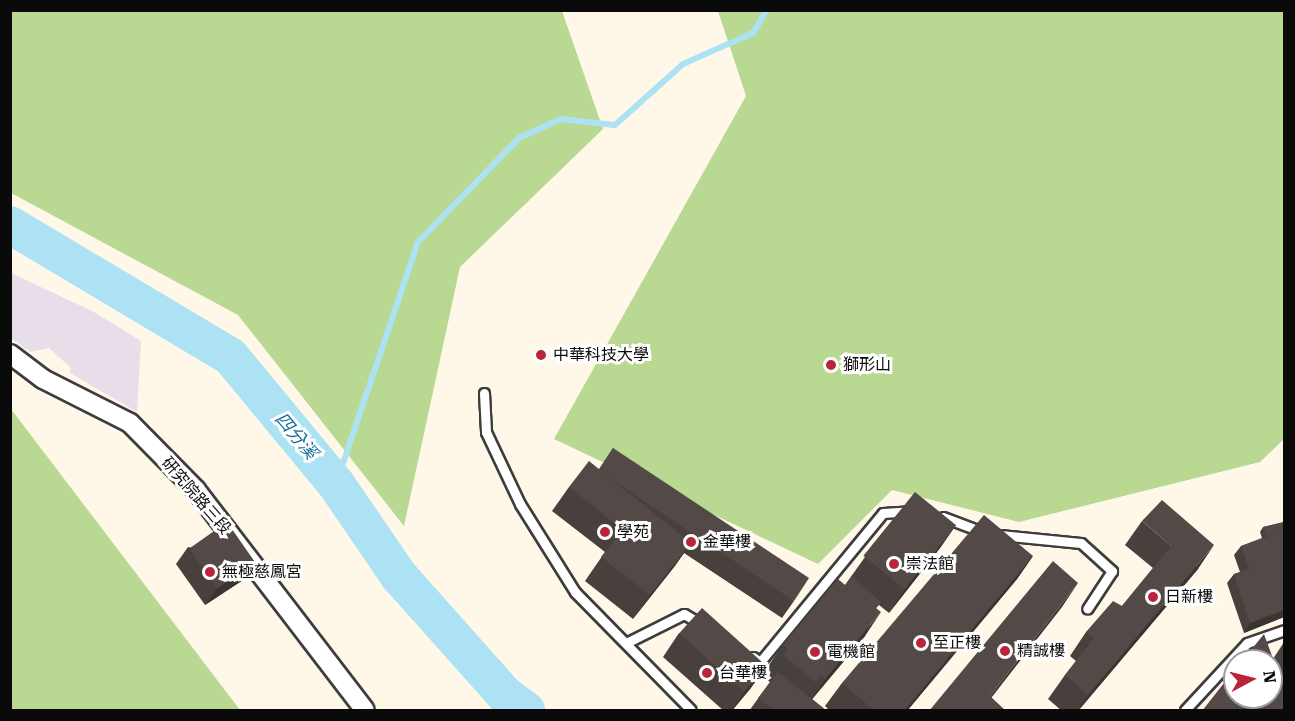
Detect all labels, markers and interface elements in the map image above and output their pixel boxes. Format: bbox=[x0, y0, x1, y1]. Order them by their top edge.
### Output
place label: 中華科技大學 bbox=[553, 345, 649, 365]
marker: 中華科技大學 bbox=[534, 348, 548, 362]
place label: 獅形山 bbox=[843, 355, 891, 375]
marker: 獅形山 bbox=[824, 358, 838, 372]
water label: 四分溪 bbox=[270, 408, 322, 464]
street label: 研究院路三段 bbox=[157, 453, 235, 539]
place label: 學苑 bbox=[617, 522, 649, 542]
marker: 學苑 bbox=[598, 525, 612, 539]
place label: 金華樓 bbox=[703, 532, 751, 552]
marker: 金華樓 bbox=[684, 535, 698, 549]
place label: 崇法館 bbox=[906, 554, 954, 574]
marker: 崇法館 bbox=[887, 557, 901, 571]
place label: 無極慈鳳宮 bbox=[222, 562, 302, 582]
marker: 無極慈鳳宮 bbox=[203, 565, 217, 579]
place label: 日新樓 bbox=[1165, 587, 1213, 607]
marker: 日新樓 bbox=[1146, 590, 1160, 604]
place label: 至正樓 bbox=[933, 633, 981, 653]
marker: 至正樓 bbox=[914, 636, 928, 650]
place label: 精誠樓 bbox=[1017, 641, 1065, 661]
place label: 電機館 bbox=[827, 642, 875, 662]
marker: 精誠樓 bbox=[998, 644, 1012, 658]
marker: 電機館 bbox=[808, 645, 822, 659]
north arrow bbox=[1223, 649, 1283, 709]
place label: 台華樓 bbox=[719, 663, 767, 683]
marker: 台華樓 bbox=[700, 666, 714, 680]
text: N bbox=[1259, 670, 1280, 684]

